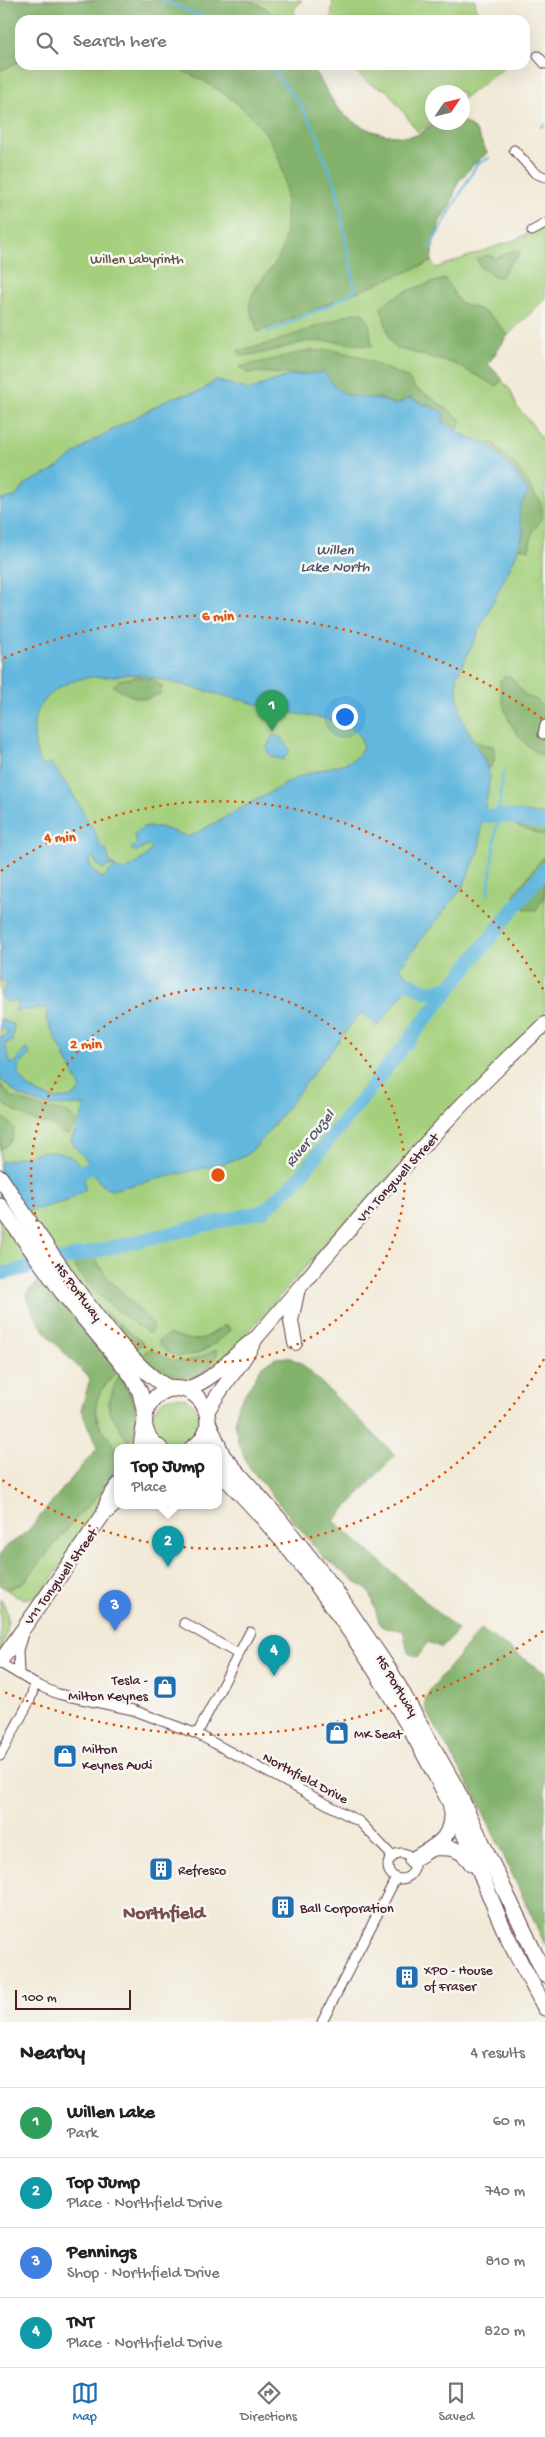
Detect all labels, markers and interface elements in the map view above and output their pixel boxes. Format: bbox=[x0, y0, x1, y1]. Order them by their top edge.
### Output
search box bbox=[15, 15, 530, 70]
icon: search bbox=[33, 29, 61, 57]
text: Search here bbox=[73, 31, 167, 54]
north arrow bbox=[425, 85, 470, 130]
park label: Willen Labyrinth bbox=[90, 252, 184, 269]
water label: Willen Lake North bbox=[301, 542, 370, 577]
text: 6 min bbox=[202, 608, 235, 626]
pin: 1 bbox=[256, 690, 288, 731]
your location bbox=[332, 704, 358, 730]
text: 4 min bbox=[43, 829, 77, 847]
text: 2 min bbox=[70, 1036, 103, 1054]
water label: River Ouzel bbox=[282, 1106, 340, 1171]
street label: V11 Tongwell Street bbox=[354, 1129, 444, 1228]
centre of rings bbox=[209, 1166, 227, 1184]
street label: H5 Portway bbox=[49, 1259, 105, 1326]
popup bbox=[114, 1444, 222, 1509]
text: Top Jump bbox=[132, 1456, 204, 1479]
text: Place bbox=[132, 1479, 167, 1498]
street label: V11 Tongwell Street bbox=[21, 1525, 103, 1630]
pin: 2 bbox=[152, 1526, 184, 1567]
pin: 3 bbox=[99, 1590, 131, 1631]
pin: 4 bbox=[258, 1635, 290, 1676]
street label: H5 Portway bbox=[371, 1652, 421, 1721]
place label: Tesla - Milton Keynes bbox=[68, 1673, 149, 1706]
shop icon: Tesla - Milton Keynes bbox=[152, 1674, 178, 1700]
shop icon: MK Seat bbox=[324, 1720, 350, 1746]
place label: MK Seat bbox=[354, 1727, 403, 1744]
place label: Milton Keynes Audi bbox=[82, 1742, 152, 1775]
shop icon: Milton Keynes Audi bbox=[52, 1743, 78, 1769]
street label: Northfield Drive bbox=[259, 1750, 351, 1809]
building icon: Refresco bbox=[148, 1856, 174, 1882]
place label: Refresco bbox=[178, 1863, 226, 1880]
building icon: Ball Corporation bbox=[270, 1894, 296, 1920]
place label: Ball Corporation bbox=[299, 1901, 394, 1918]
district label: Northfield bbox=[123, 1903, 207, 1926]
place label: XPO - House of Fraser bbox=[423, 1963, 494, 1996]
building icon: XPO - House of Fraser bbox=[394, 1964, 420, 1990]
scale bar bbox=[15, 1987, 131, 2010]
text: 100 m bbox=[22, 1990, 57, 2007]
text: Nearby bbox=[20, 2042, 85, 2067]
text: 4 results bbox=[470, 2045, 525, 2064]
text: Willen Lake bbox=[67, 2102, 155, 2125]
text: 1 bbox=[33, 2113, 39, 2132]
text: 60 m bbox=[493, 2113, 525, 2132]
text: Park bbox=[67, 2125, 98, 2144]
text: Top Jump bbox=[67, 2172, 140, 2195]
text: 2 bbox=[32, 2183, 40, 2202]
text: 740 m bbox=[485, 2183, 525, 2202]
text: Place · Northfield Drive bbox=[67, 2195, 222, 2214]
text: Pennings bbox=[67, 2242, 136, 2265]
text: 3 bbox=[32, 2253, 40, 2272]
text: 810 m bbox=[486, 2253, 525, 2272]
text: Shop · Northfield Drive bbox=[67, 2265, 220, 2284]
text: TNT bbox=[67, 2312, 94, 2335]
text: 4 bbox=[32, 2323, 40, 2342]
text: 820 m bbox=[484, 2323, 525, 2342]
text: Place · Northfield Drive bbox=[67, 2335, 222, 2354]
tab: Map bbox=[71, 2379, 99, 2426]
tab: Directions bbox=[240, 2379, 297, 2426]
tab: Saved bbox=[438, 2379, 474, 2426]

